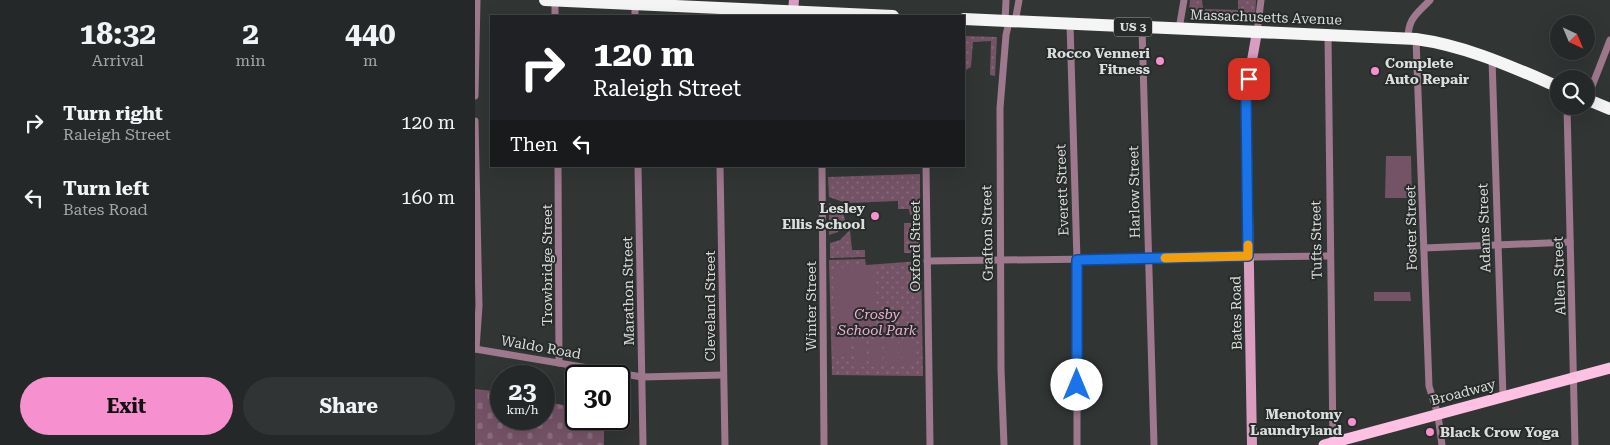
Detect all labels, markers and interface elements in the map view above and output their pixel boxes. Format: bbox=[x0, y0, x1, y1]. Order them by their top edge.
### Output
street label: Massachusetts Avenue bbox=[1190, 6, 1343, 28]
north arrow bbox=[1550, 15, 1595, 60]
map controls bbox=[1550, 15, 1595, 115]
text: 18:32 bbox=[79, 16, 156, 51]
text: 2 bbox=[242, 16, 259, 51]
text: 440 bbox=[345, 16, 395, 51]
road number: US 3 bbox=[1114, 18, 1152, 36]
text: 120 m bbox=[593, 34, 694, 75]
icon: right bbox=[510, 35, 575, 100]
place label: Rocco Venneri Fitness bbox=[1047, 45, 1150, 77]
text: Arrival bbox=[92, 51, 144, 70]
text: min bbox=[236, 51, 266, 70]
text: m bbox=[363, 51, 378, 70]
marker: Rocco Venneri Fitness bbox=[1154, 55, 1166, 67]
place label: Complete Auto Repair bbox=[1385, 55, 1470, 87]
pin bbox=[1228, 58, 1270, 100]
icon: arrive bbox=[1235, 65, 1263, 93]
marker: Complete Auto Repair bbox=[1369, 65, 1381, 77]
button: search bbox=[1550, 70, 1595, 115]
text: Raleigh Street bbox=[593, 76, 741, 101]
text: Turn right bbox=[63, 102, 163, 125]
icon: right bbox=[20, 109, 48, 137]
text: 120 m bbox=[401, 111, 455, 134]
text: Raleigh Street bbox=[63, 125, 171, 144]
icon: left bbox=[568, 130, 596, 158]
text: Then bbox=[510, 133, 558, 156]
street label: Everett Street bbox=[1052, 144, 1072, 236]
street label: Harlow Street bbox=[1125, 145, 1143, 239]
text: Turn left bbox=[63, 177, 149, 200]
street label: Adams Street bbox=[1474, 183, 1494, 273]
icon: left bbox=[20, 184, 48, 212]
street label: Grafton Street bbox=[978, 185, 996, 281]
street label: Foster Street bbox=[1402, 185, 1420, 271]
text: 160 m bbox=[401, 186, 455, 209]
text: Bates Road bbox=[63, 200, 148, 219]
place label: Lesley Ellis School bbox=[782, 200, 866, 232]
street label: Oxford Street bbox=[907, 200, 923, 292]
street label: Tufts Street bbox=[1307, 200, 1325, 280]
street label: Trowbridge Street bbox=[539, 204, 555, 326]
marker: Lesley Ellis School bbox=[869, 210, 881, 222]
street label: Marathon Street bbox=[619, 236, 637, 346]
street label: Allen Street bbox=[1550, 236, 1568, 316]
street label: Cleveland Street bbox=[702, 251, 718, 361]
street label: Winter Street bbox=[803, 261, 819, 351]
street label: Bates Road bbox=[1227, 276, 1245, 350]
park label: Crosby School Park bbox=[837, 306, 917, 338]
street label: Waldo Road bbox=[500, 332, 582, 362]
position arrow bbox=[1050, 358, 1102, 410]
speed limit sign: 30 bbox=[565, 365, 630, 430]
street label: Broadway bbox=[1429, 375, 1498, 408]
button: Exit bbox=[20, 377, 233, 435]
button: Share bbox=[243, 377, 455, 435]
text: 23 bbox=[508, 377, 537, 406]
text: km/h bbox=[506, 403, 539, 417]
place label: Menotomy Laundryland bbox=[1250, 406, 1343, 438]
marker: Menotomy Laundryland bbox=[1346, 416, 1358, 428]
place label: Black Crow Yoga bbox=[1440, 424, 1560, 440]
marker: Black Crow Yoga bbox=[1424, 426, 1436, 438]

